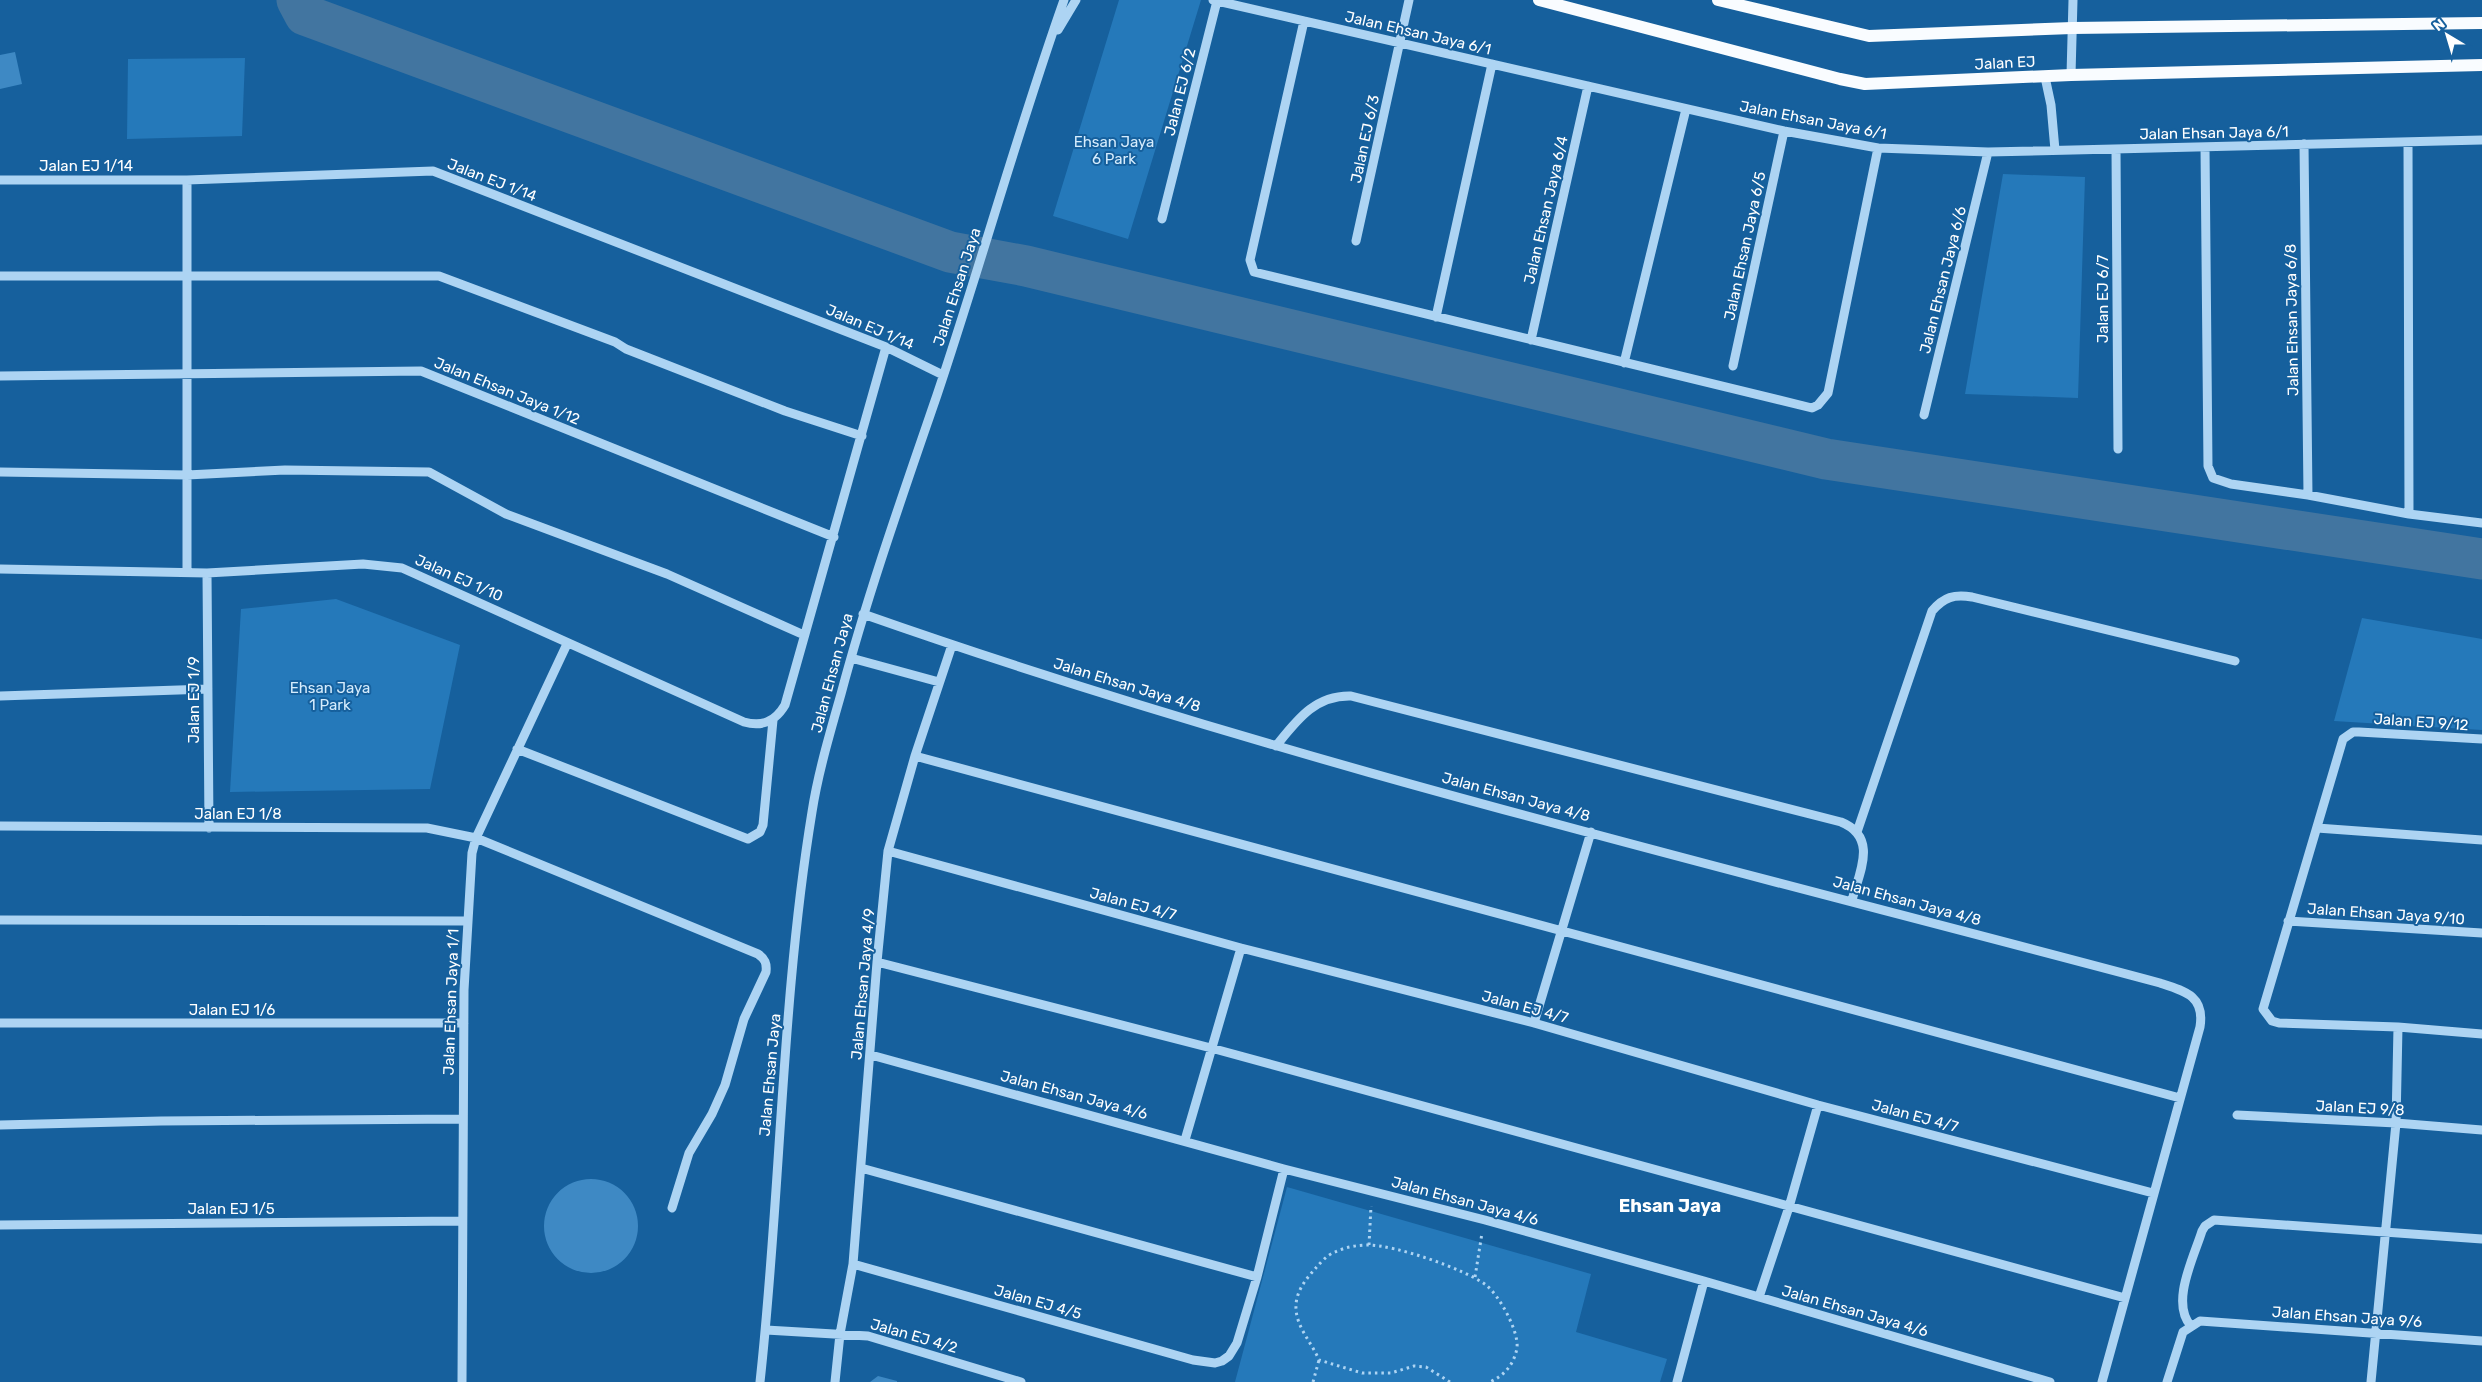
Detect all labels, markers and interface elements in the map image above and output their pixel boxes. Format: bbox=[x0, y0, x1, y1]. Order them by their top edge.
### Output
street label: Jalan Ehsan Jaya 6/1 bbox=[1343, 7, 1493, 59]
north arrow bbox=[2422, 10, 2472, 60]
text: N bbox=[2430, 15, 2449, 35]
street label: Jalan EJ 6/2 bbox=[1160, 46, 1200, 138]
street label: Jalan EJ bbox=[1974, 52, 2036, 74]
street label: Jalan EJ 6/3 bbox=[1347, 93, 1383, 185]
street label: Jalan Ehsan Jaya 6/1 bbox=[1738, 97, 1888, 143]
street label: Jalan Ehsan Jaya 6/1 bbox=[2139, 123, 2289, 143]
park label: Ehsan Jaya 6 Park bbox=[1074, 133, 1154, 168]
street label: Jalan Ehsan Jaya 6/4 bbox=[1520, 134, 1572, 286]
street label: Jalan EJ 1/14 bbox=[445, 155, 539, 205]
street label: Jalan EJ 1/14 bbox=[39, 157, 133, 175]
street label: Jalan Ehsan Jaya 6/5 bbox=[1720, 170, 1770, 322]
street label: Jalan Ehsan Jaya 6/6 bbox=[1916, 204, 1970, 356]
street label: Jalan Ehsan Jaya bbox=[929, 226, 985, 348]
street label: Jalan Ehsan Jaya 6/8 bbox=[2282, 244, 2302, 396]
street label: Jalan EJ 6/7 bbox=[2094, 254, 2112, 343]
street label: Jalan EJ 1/14 bbox=[823, 300, 917, 354]
street label: Jalan Ehsan Jaya 1/12 bbox=[431, 354, 583, 429]
street label: Jalan EJ 1/10 bbox=[412, 551, 506, 605]
street label: Jalan Ehsan Jaya bbox=[807, 611, 857, 735]
street label: Jalan Ehsan Jaya 4/8 bbox=[1051, 654, 1203, 716]
street label: Jalan EJ 1/9 bbox=[185, 656, 203, 744]
park label: Ehsan Jaya 1 Park bbox=[290, 679, 370, 714]
street label: Jalan EJ 9/12 bbox=[2373, 710, 2469, 734]
street label: Jalan Ehsan Jaya 4/8 bbox=[1440, 769, 1592, 825]
street label: Jalan EJ 1/8 bbox=[194, 805, 282, 823]
street label: Jalan Ehsan Jaya 4/8 bbox=[1831, 873, 1983, 929]
street label: Jalan EJ 4/7 bbox=[1088, 884, 1179, 924]
street label: Jalan Ehsan Jaya 9/10 bbox=[2307, 900, 2465, 928]
street label: Jalan Ehsan Jaya 4/9 bbox=[847, 907, 879, 1061]
street label: Jalan Ehsan Jaya 1/1 bbox=[439, 928, 463, 1076]
street label: Jalan EJ 4/7 bbox=[1480, 987, 1571, 1027]
street label: Jalan EJ 1/6 bbox=[189, 1001, 275, 1019]
street label: Jalan Ehsan Jaya bbox=[756, 1013, 784, 1137]
street label: Jalan Ehsan Jaya 4/6 bbox=[998, 1067, 1150, 1123]
street label: Jalan EJ 4/7 bbox=[1870, 1096, 1961, 1136]
street label: Jalan EJ 9/8 bbox=[2315, 1097, 2405, 1119]
street label: Jalan Ehsan Jaya 4/6 bbox=[1389, 1173, 1541, 1229]
district label: Ehsan Jaya bbox=[1619, 1195, 1721, 1217]
street label: Jalan EJ 1/5 bbox=[187, 1200, 275, 1218]
street label: Jalan EJ 4/5 bbox=[992, 1281, 1084, 1323]
street label: Jalan Ehsan Jaya 4/6 bbox=[1780, 1281, 1930, 1341]
street label: Jalan Ehsan Jaya 9/6 bbox=[2271, 1303, 2423, 1331]
street label: Jalan EJ 4/2 bbox=[868, 1315, 960, 1357]

